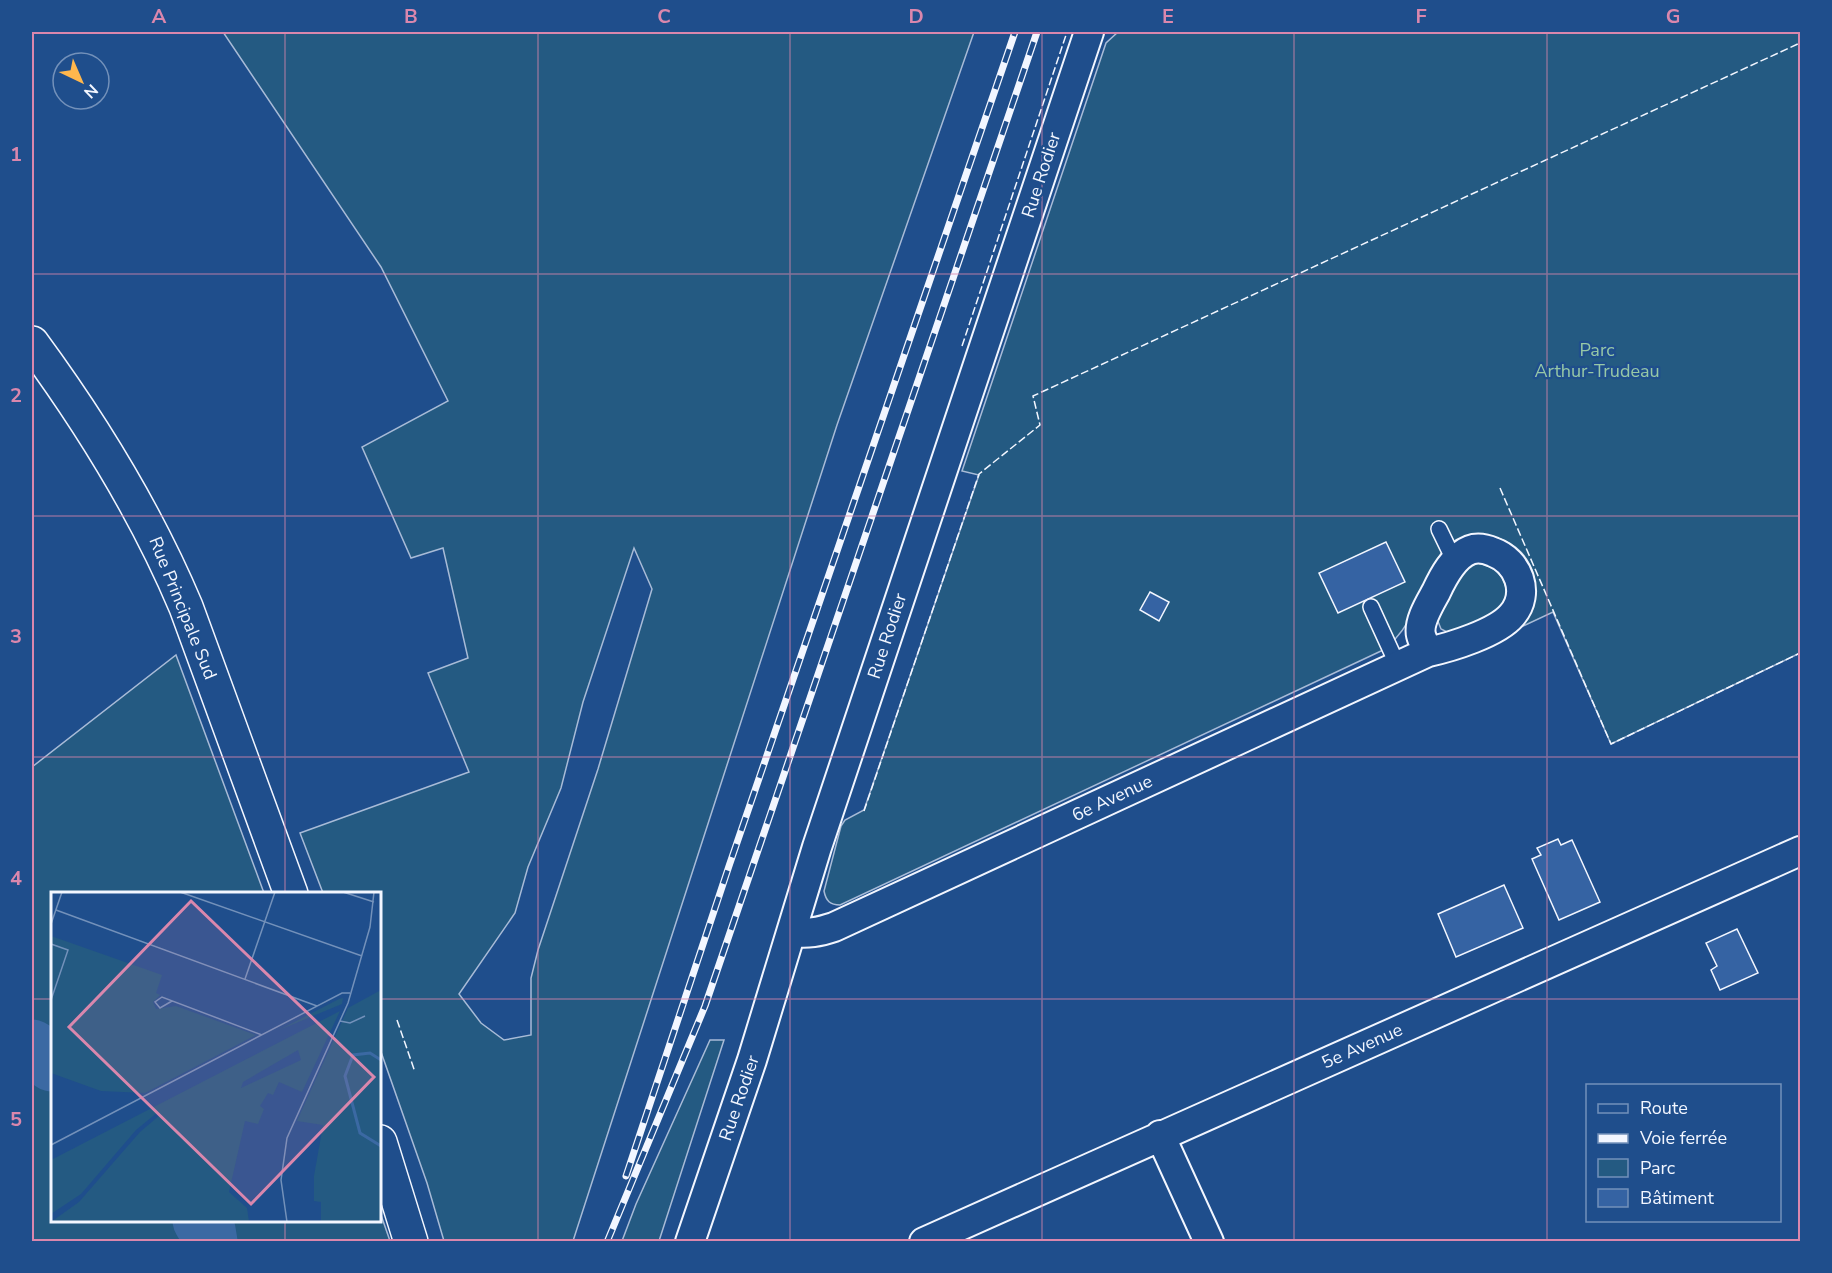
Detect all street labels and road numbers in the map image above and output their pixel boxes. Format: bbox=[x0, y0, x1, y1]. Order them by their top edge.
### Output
street label: Rue Rodier bbox=[1016, 129, 1066, 221]
street label: Rue Principale Sud bbox=[143, 533, 223, 683]
street label: Rue Rodier bbox=[862, 590, 912, 682]
street label: 6e Avenue bbox=[1068, 769, 1156, 827]
street label: 5e Avenue bbox=[1318, 1017, 1406, 1075]
street label: Rue Rodier bbox=[713, 1052, 765, 1144]

